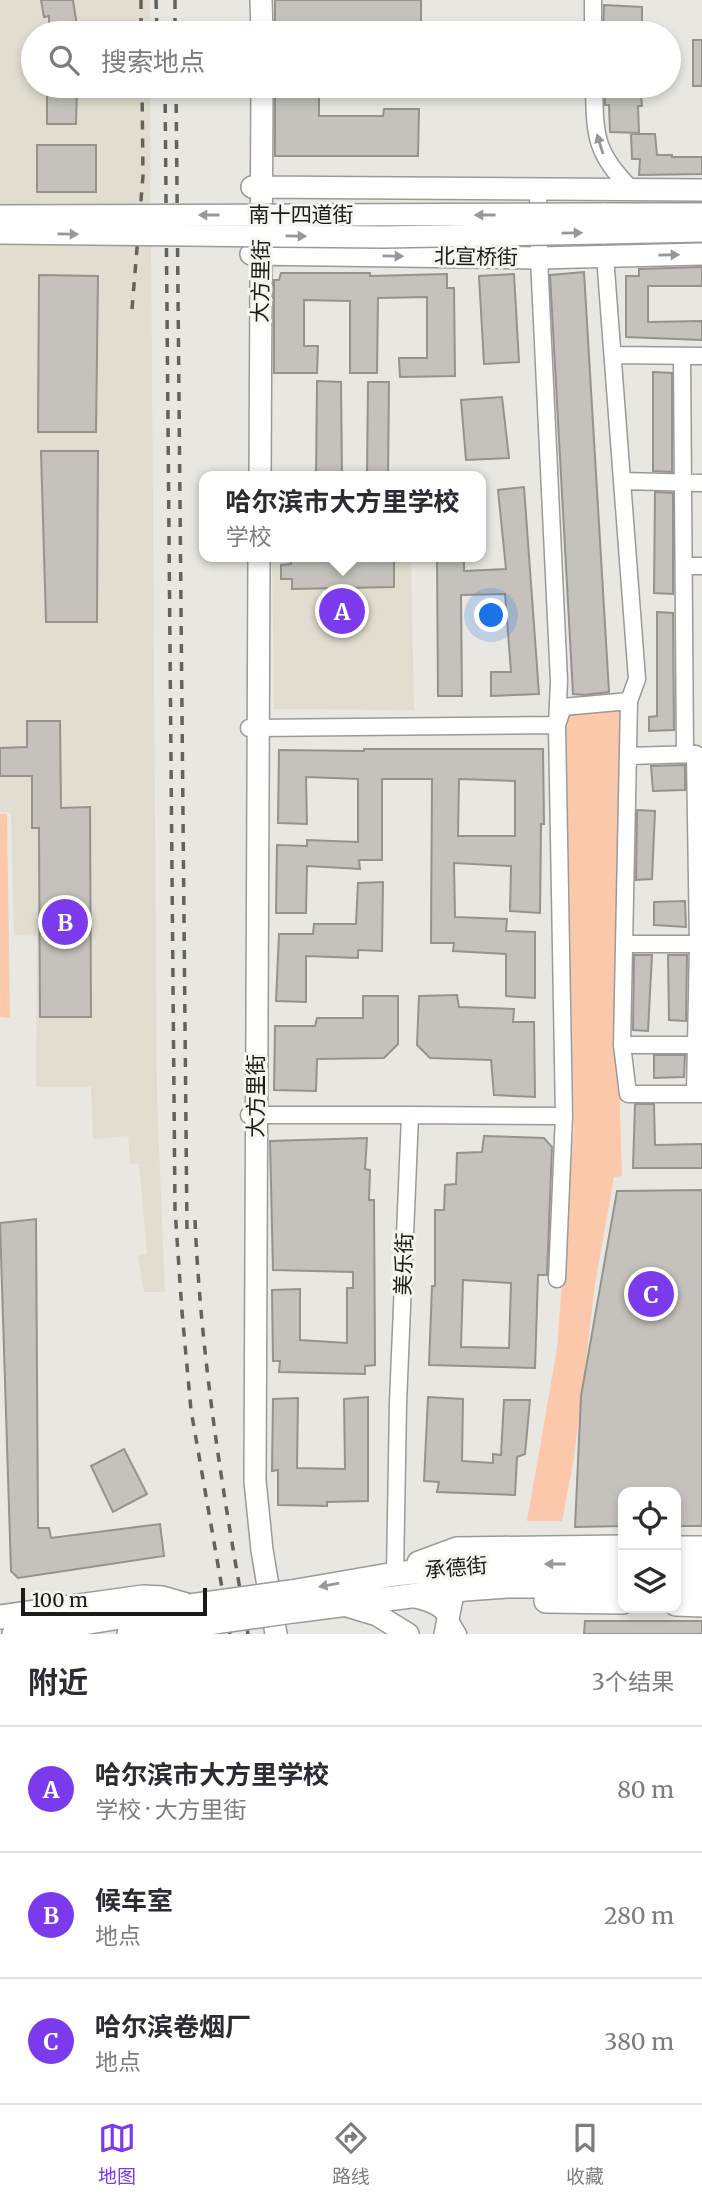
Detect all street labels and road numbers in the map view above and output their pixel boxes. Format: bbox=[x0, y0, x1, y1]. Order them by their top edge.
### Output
street label: 南十四道街 bbox=[249, 201, 354, 228]
street label: 大方里街 bbox=[246, 239, 275, 323]
street label: 北宣桥街 bbox=[434, 242, 518, 271]
street label: 大方里街 bbox=[242, 1054, 269, 1138]
street label: 美乐街 bbox=[389, 1232, 418, 1296]
street label: 承德街 bbox=[423, 1551, 489, 1584]

